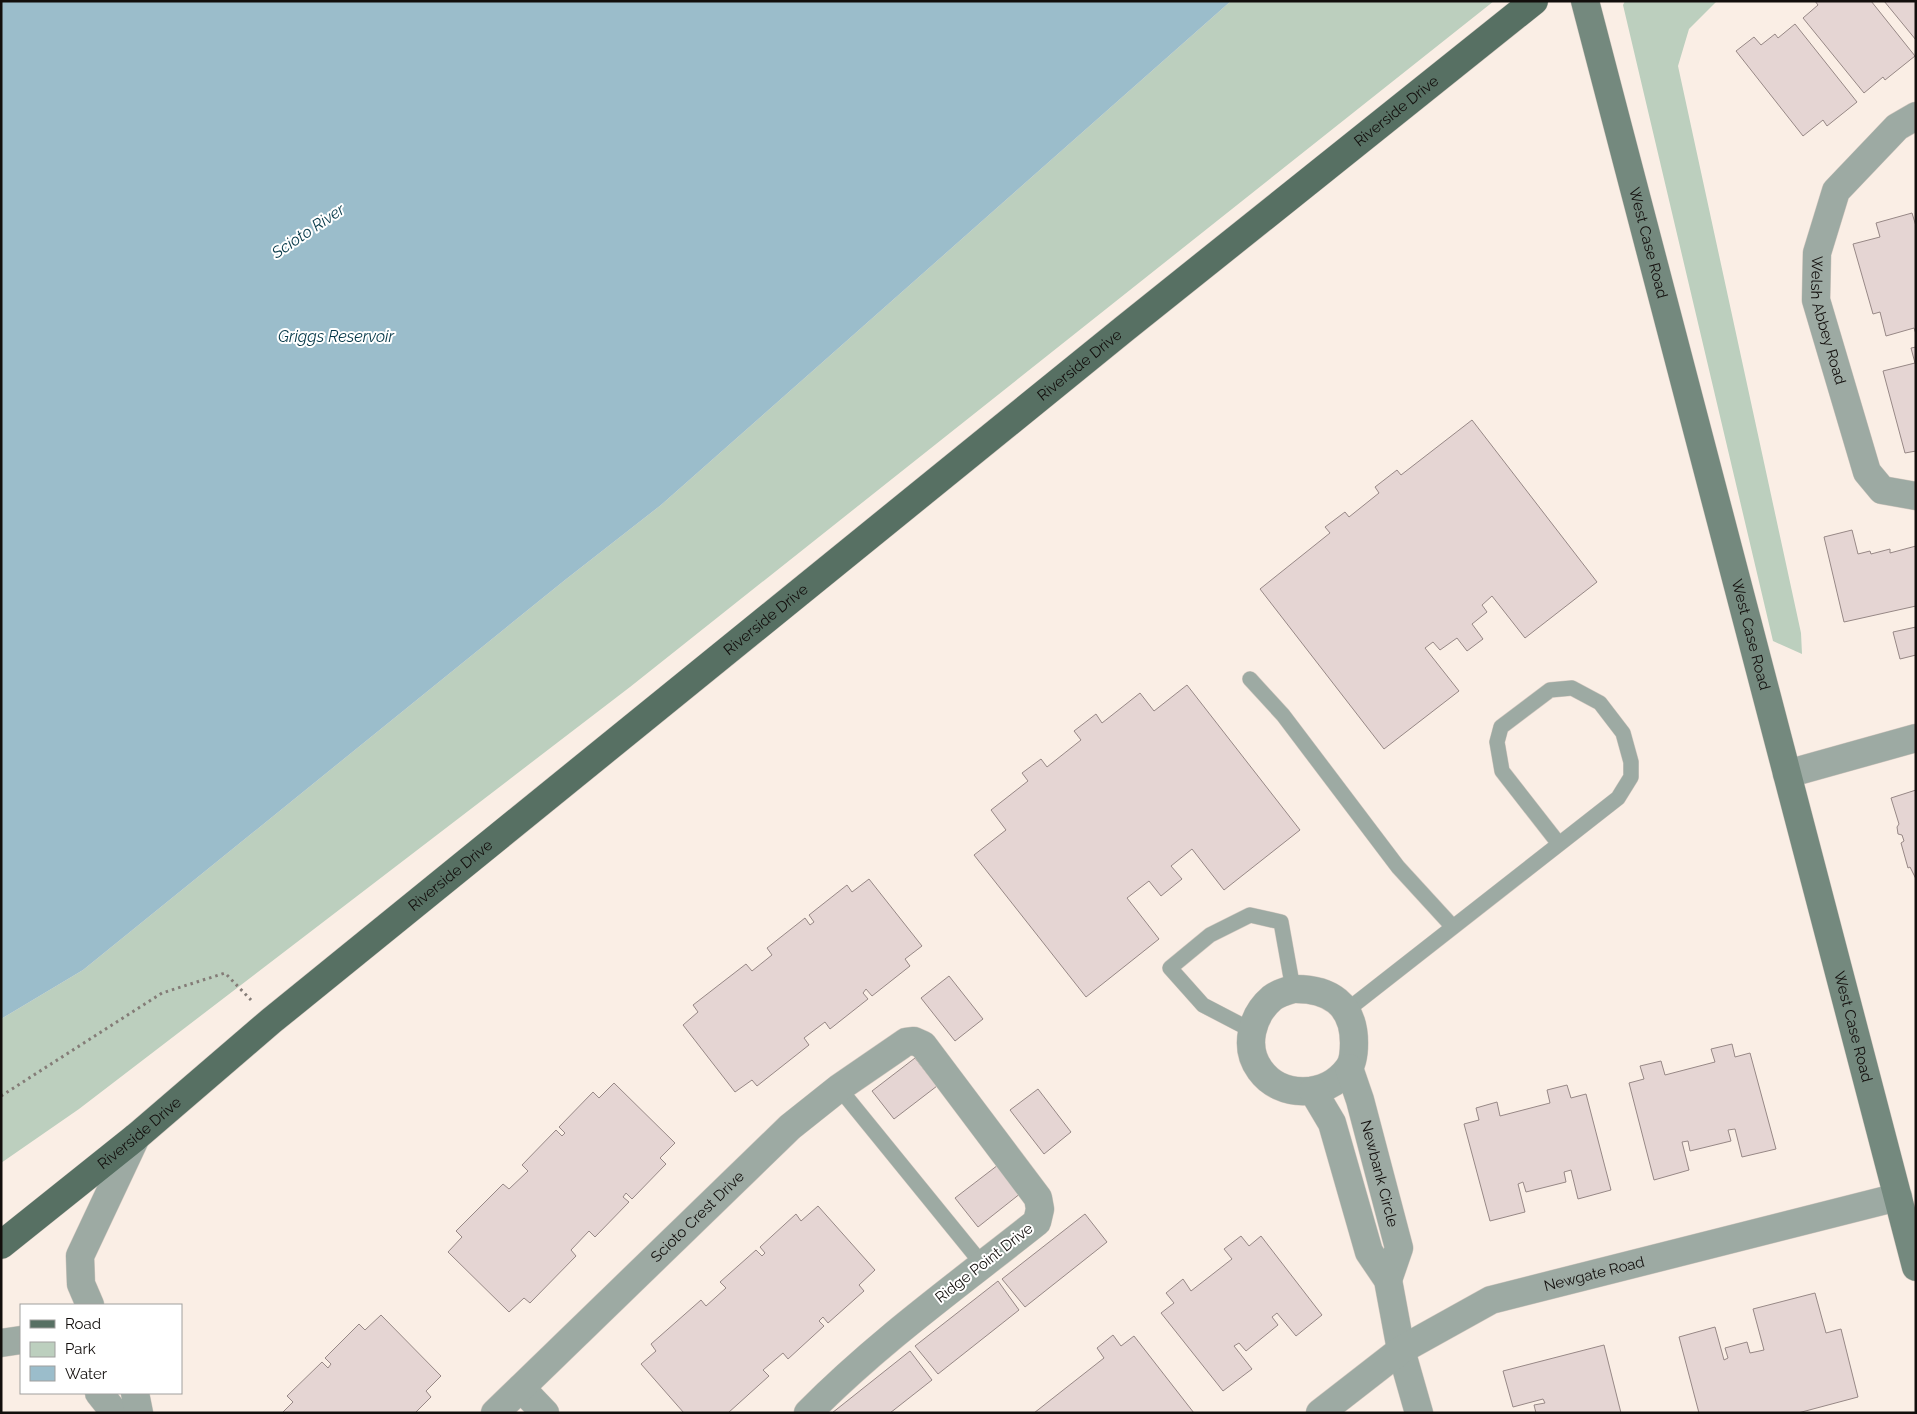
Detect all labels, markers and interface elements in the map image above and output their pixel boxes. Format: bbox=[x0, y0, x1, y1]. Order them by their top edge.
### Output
street label: Riverside Drive bbox=[1350, 72, 1442, 150]
street label: West Case Road bbox=[1625, 185, 1671, 300]
water label: Scioto River bbox=[267, 199, 348, 263]
street label: Welsh Abbey Road bbox=[1807, 256, 1850, 387]
street label: Riverside Drive bbox=[1034, 325, 1125, 405]
water label: Griggs Reservoir bbox=[278, 327, 395, 346]
street label: West Case Road bbox=[1728, 577, 1774, 692]
street label: Riverside Drive bbox=[720, 580, 812, 659]
street label: Riverside Drive bbox=[405, 836, 496, 915]
street label: West Case Road bbox=[1830, 969, 1876, 1084]
street label: Riverside Drive bbox=[94, 1093, 185, 1173]
street label: Newbank Circle bbox=[1357, 1118, 1402, 1229]
street label: Scioto Crest Drive bbox=[647, 1167, 748, 1266]
street label: Ridge Point Drive bbox=[932, 1219, 1037, 1307]
street label: Newgate Road bbox=[1542, 1253, 1646, 1295]
legend bbox=[20, 1304, 182, 1394]
text: Road bbox=[65, 1315, 101, 1333]
text: Park bbox=[65, 1340, 96, 1358]
text: Water bbox=[65, 1365, 108, 1383]

